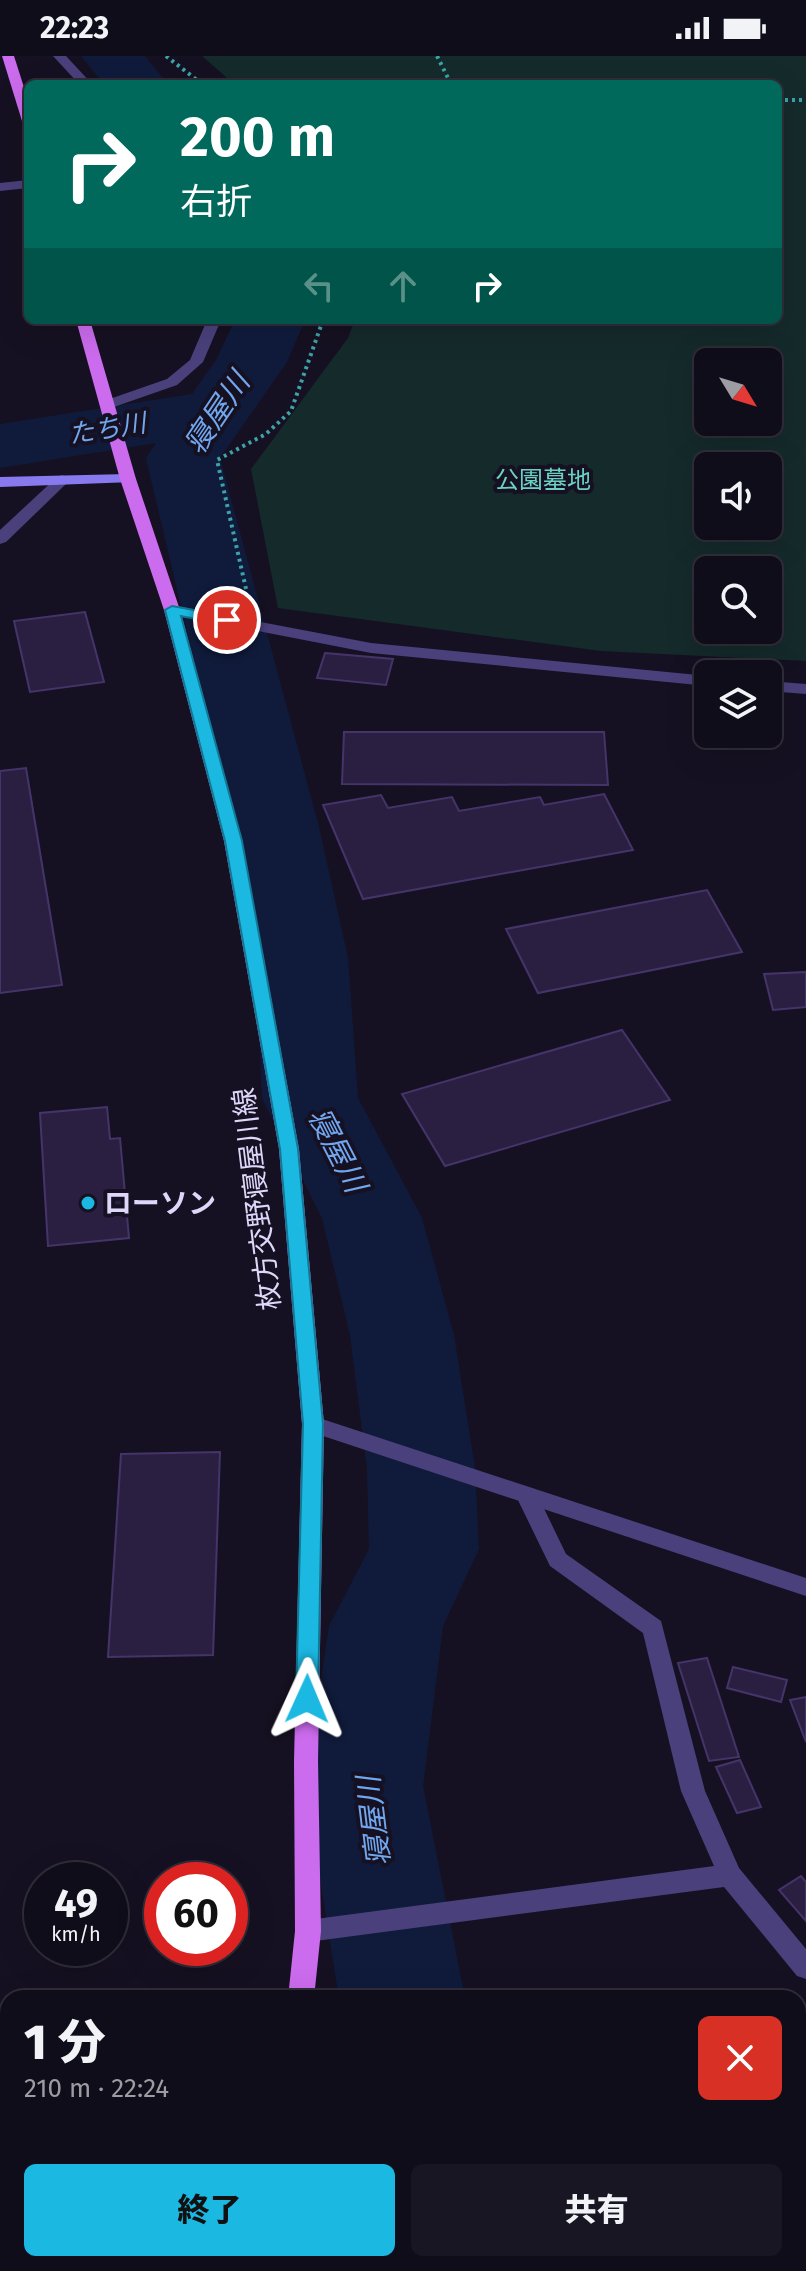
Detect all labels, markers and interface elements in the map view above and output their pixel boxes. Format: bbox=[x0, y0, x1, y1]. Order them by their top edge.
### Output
text: 22:23 bbox=[40, 10, 109, 46]
text: 200 m bbox=[180, 104, 335, 171]
icon: right bbox=[48, 112, 152, 216]
text: 右折 bbox=[180, 180, 252, 224]
icon: left bbox=[297, 264, 341, 308]
icon: ahead bbox=[381, 264, 425, 308]
icon: right bbox=[465, 264, 509, 308]
north arrow bbox=[694, 348, 782, 436]
map controls bbox=[694, 348, 782, 748]
water label: 寝屋川 bbox=[177, 363, 259, 460]
water label: たち川 bbox=[66, 407, 151, 450]
button: sound bbox=[694, 452, 782, 540]
park label: 公園墓地 bbox=[495, 466, 591, 494]
button: search bbox=[694, 556, 782, 644]
pin bbox=[193, 586, 261, 654]
icon: arrive bbox=[205, 598, 249, 642]
button: layers bbox=[694, 660, 782, 748]
street label: 枚方交野寝屋川線 bbox=[227, 1086, 287, 1312]
water label: 寝屋川 bbox=[301, 1102, 375, 1201]
place label: ローソン bbox=[104, 1187, 216, 1220]
marker: ローソン bbox=[79, 1194, 97, 1212]
position arrow bbox=[265, 1657, 349, 1741]
water label: 寝屋川 bbox=[350, 1771, 397, 1868]
speed limit sign: 60 bbox=[144, 1862, 248, 1966]
text: 49 bbox=[54, 1880, 98, 1928]
text: km/h bbox=[51, 1922, 101, 1946]
text: 1 分 bbox=[24, 2014, 106, 2072]
button: close bbox=[698, 2016, 782, 2100]
text: 210 m · 22:24 bbox=[24, 2073, 169, 2104]
button: 終了 bbox=[24, 2164, 395, 2256]
button: 共有 bbox=[411, 2164, 782, 2256]

